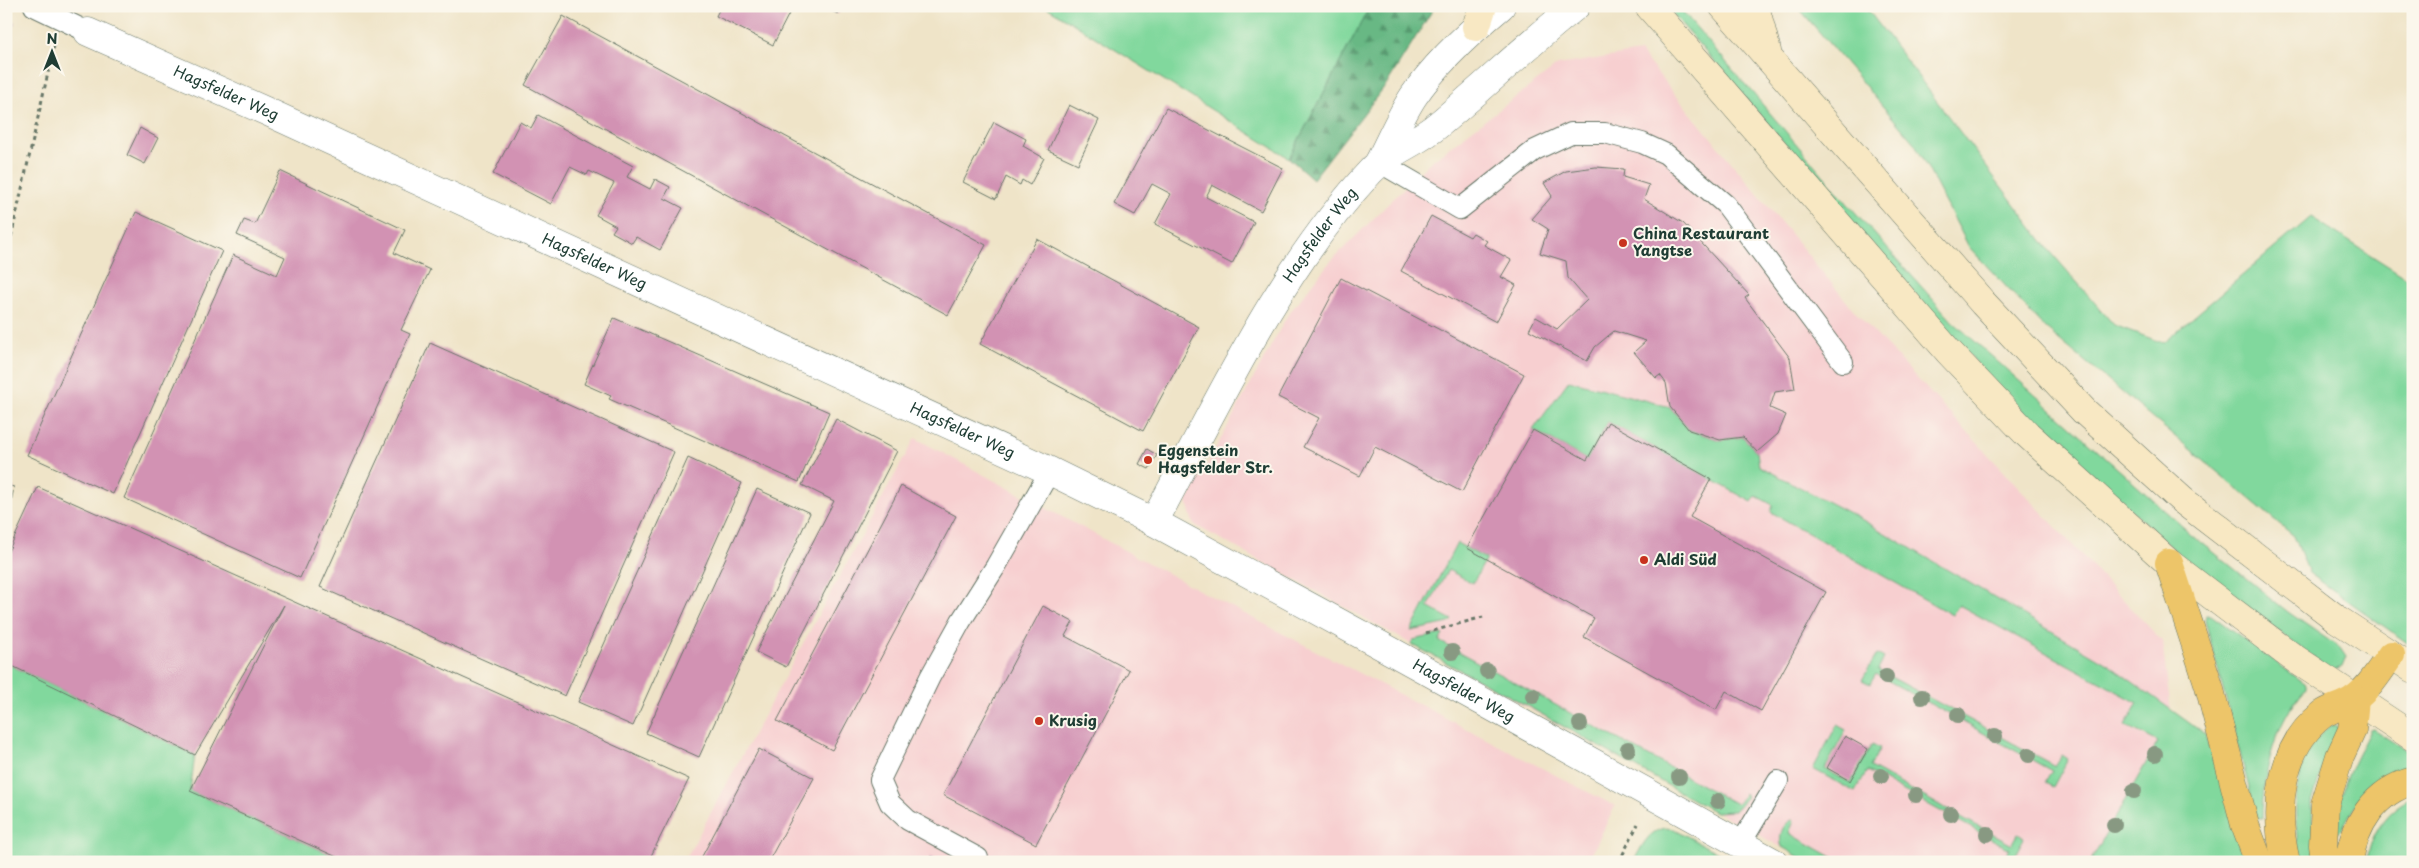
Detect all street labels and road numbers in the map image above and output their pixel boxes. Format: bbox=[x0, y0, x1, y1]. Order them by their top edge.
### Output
street label: Hagsfelder Weg bbox=[170, 58, 283, 126]
street label: Hagsfelder Weg bbox=[1276, 181, 1362, 286]
street label: Hagsfelder Weg bbox=[539, 226, 651, 295]
street label: Hagsfelder Weg bbox=[907, 395, 1019, 463]
street label: Hagsfelder Weg bbox=[1409, 652, 1519, 727]

